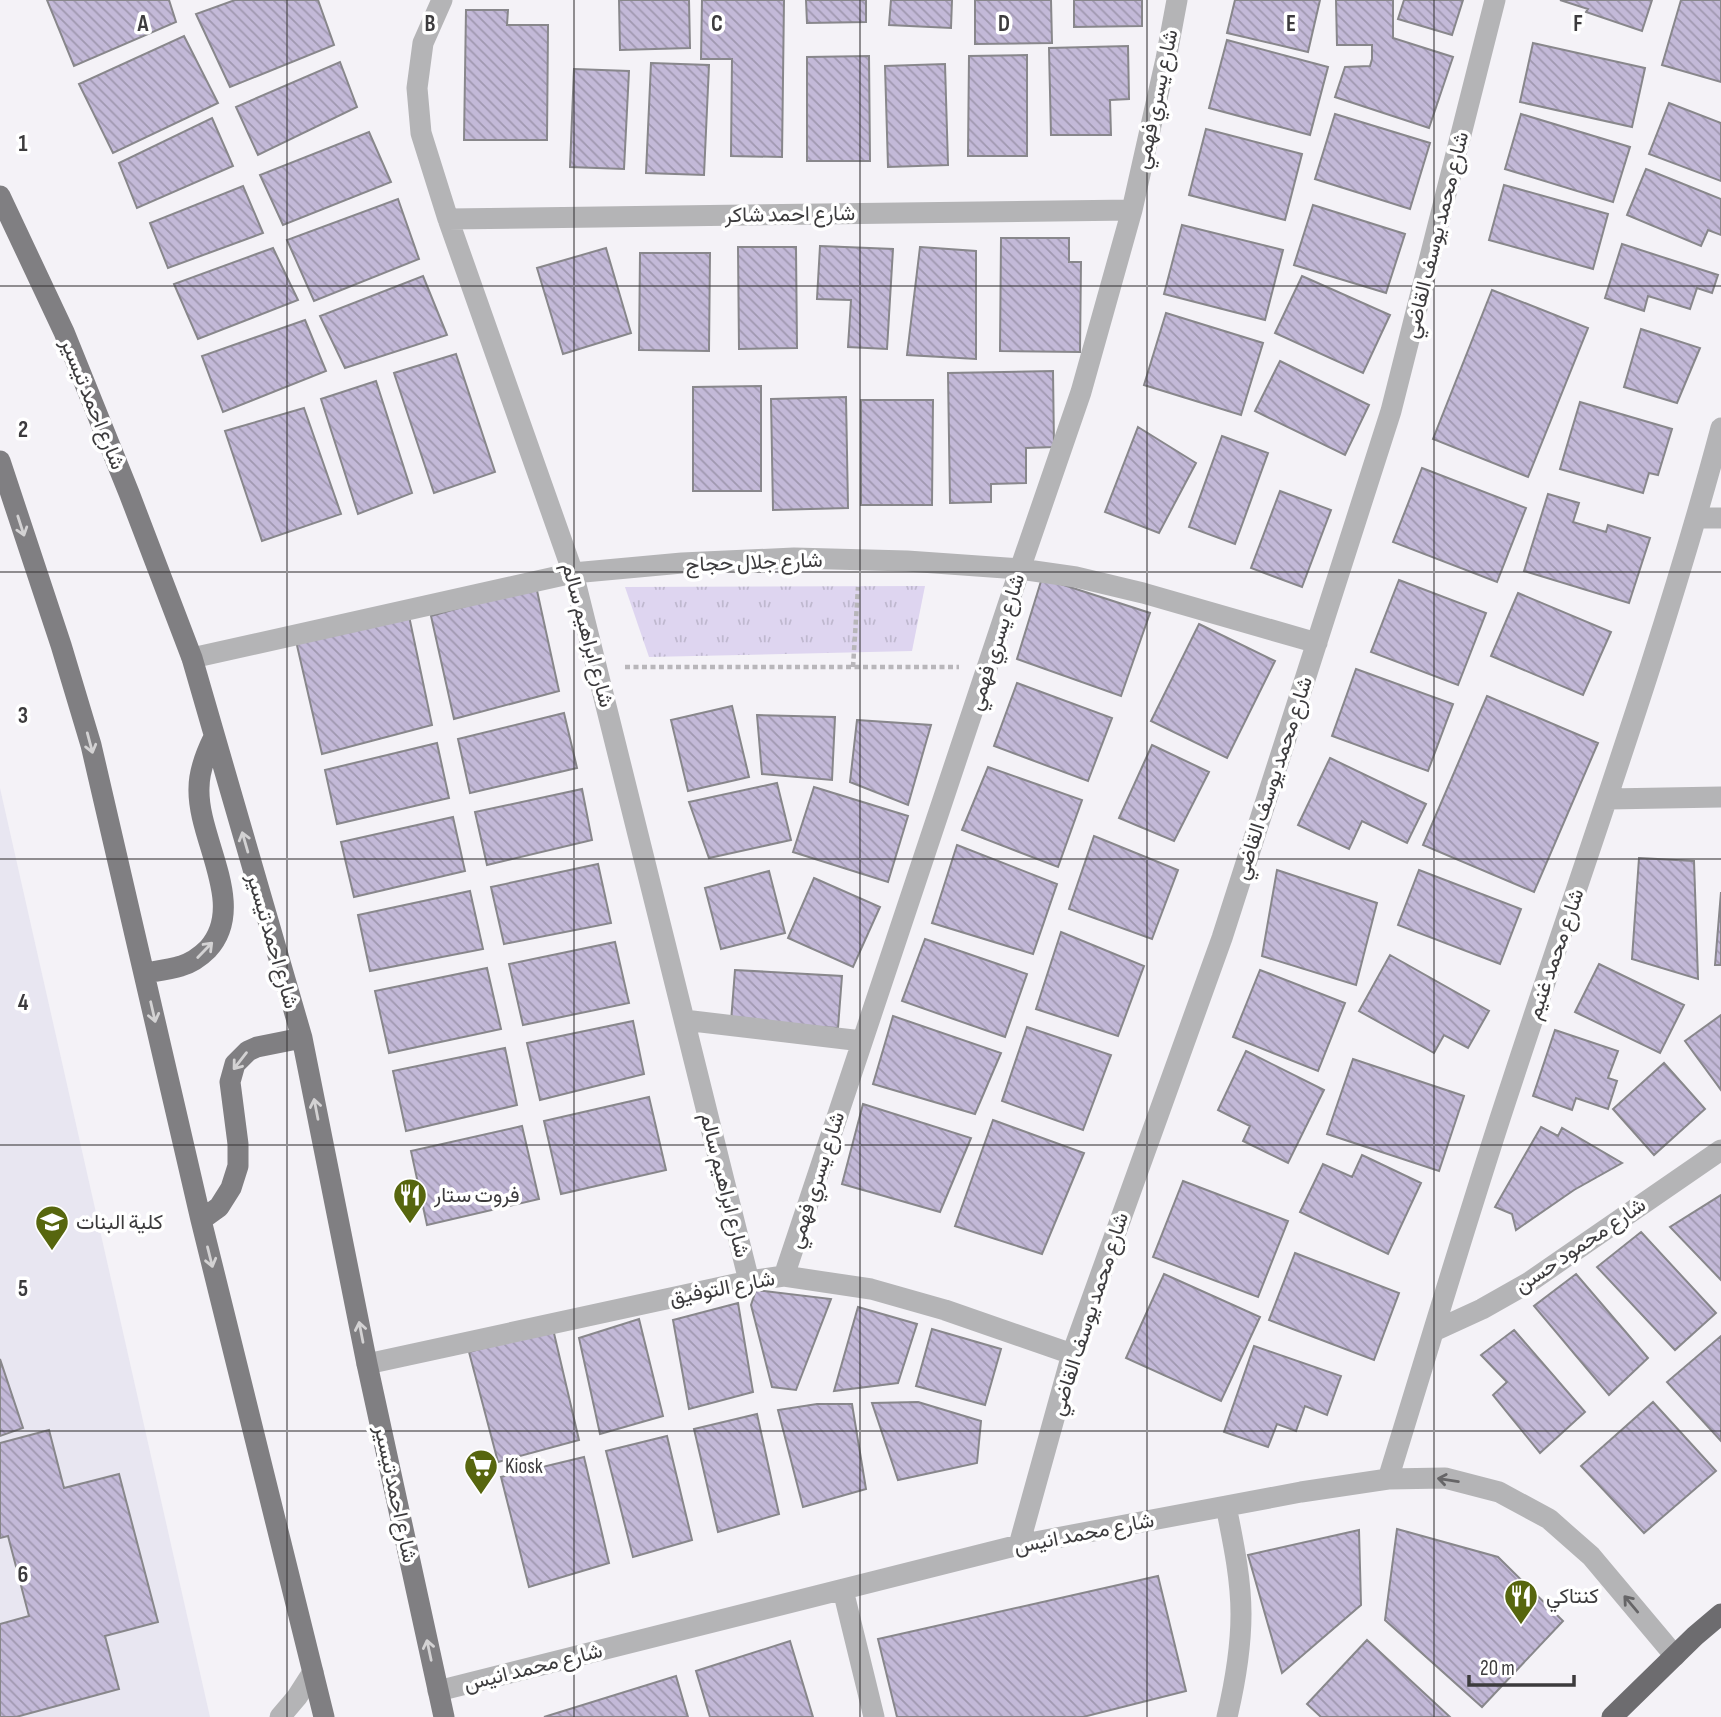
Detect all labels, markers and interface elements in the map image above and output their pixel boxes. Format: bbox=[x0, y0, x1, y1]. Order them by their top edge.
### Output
text: A bbox=[137, 10, 150, 38]
text: B bbox=[425, 10, 436, 38]
text: C bbox=[711, 10, 723, 38]
text: D bbox=[998, 10, 1010, 38]
text: E bbox=[1286, 10, 1296, 38]
text: F bbox=[1573, 10, 1583, 38]
street label: شارع يسري فهمي bbox=[1129, 27, 1187, 172]
street label: شارع محمد يوسف القاضي bbox=[1399, 129, 1478, 342]
text: 1 bbox=[18, 130, 28, 158]
street label: شارع احمد شاكر bbox=[724, 201, 856, 229]
street label: شارع احمد تيسير bbox=[54, 334, 130, 474]
text: 2 bbox=[18, 416, 28, 444]
one-way arrow bbox=[16, 514, 29, 536]
street label: شارع جلال حجاج bbox=[685, 548, 823, 578]
street label: شارع ابراهيم سالم bbox=[555, 560, 619, 710]
street label: شارع يسري فهمي bbox=[963, 571, 1034, 715]
street label: شارع محمد يوسف القاضي bbox=[1229, 673, 1322, 884]
text: 3 bbox=[18, 702, 28, 730]
one-way arrow bbox=[84, 731, 97, 753]
one-way arrow bbox=[237, 831, 250, 853]
street label: شارع احمد تيسير bbox=[240, 870, 304, 1012]
street label: شارع محمد غنيم bbox=[1521, 886, 1590, 1023]
one-way arrow bbox=[197, 941, 214, 958]
text: 4 bbox=[18, 989, 29, 1017]
one-way arrow bbox=[146, 1000, 160, 1023]
one-way arrow bbox=[233, 1051, 248, 1070]
one-way arrow bbox=[308, 1098, 322, 1121]
street label: شارع يسري فهمي bbox=[783, 1109, 854, 1253]
street label: شارع ابراهيم سالم bbox=[693, 1110, 755, 1260]
restaurant icon: فروت ستار bbox=[391, 1176, 429, 1225]
place label: فروت ستار bbox=[433, 1183, 520, 1208]
street label: شارع محمود حسن bbox=[1510, 1192, 1651, 1299]
school or university icon: كلية البنات bbox=[33, 1203, 71, 1252]
street label: شارع محمد يوسف القاضي bbox=[1045, 1209, 1138, 1420]
place label: كلية البنات bbox=[76, 1210, 163, 1235]
one-way arrow bbox=[204, 1245, 217, 1268]
street label: شارع التوفيق bbox=[667, 1266, 777, 1312]
text: 5 bbox=[18, 1275, 28, 1303]
one-way arrow bbox=[354, 1321, 368, 1344]
street label: شارع احمد تيسير bbox=[368, 1422, 422, 1565]
supermarket icon: Kiosk bbox=[462, 1447, 500, 1496]
place label: Kiosk bbox=[505, 1454, 543, 1479]
one-way arrow bbox=[1437, 1473, 1460, 1486]
street label: شارع محمد انيس bbox=[1012, 1508, 1156, 1560]
text: 6 bbox=[18, 1561, 28, 1589]
restaurant icon: كنتاكي bbox=[1502, 1577, 1540, 1626]
place label: كنتاكي bbox=[1546, 1584, 1599, 1613]
one-way arrow bbox=[1623, 1595, 1639, 1613]
street label: شارع محمد انيس bbox=[461, 1638, 605, 1698]
one-way arrow bbox=[422, 1639, 436, 1662]
scale bar bbox=[1469, 1644, 1574, 1688]
text: 20 m bbox=[1480, 1656, 1515, 1681]

